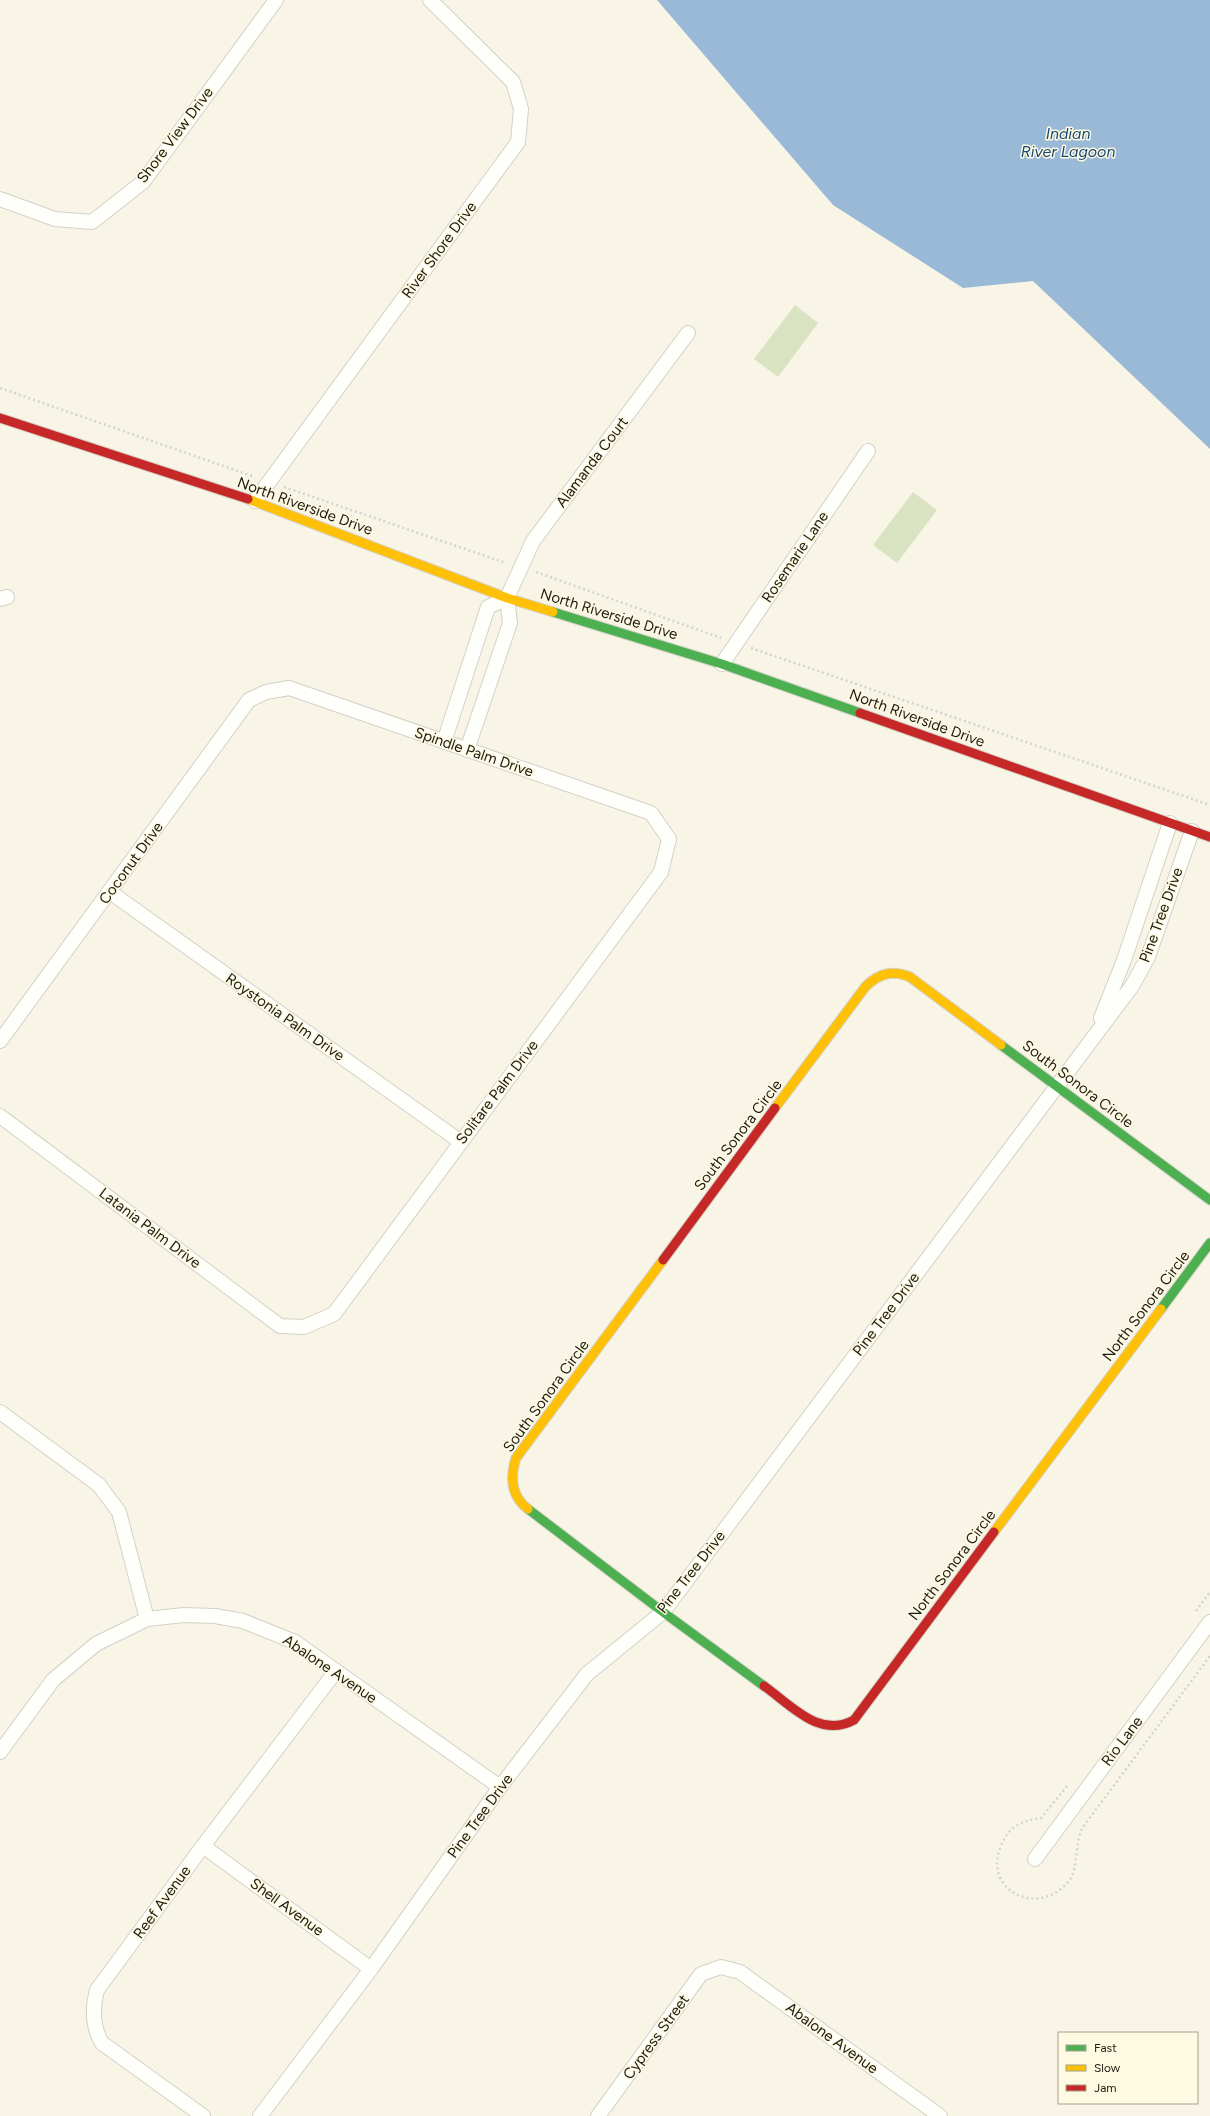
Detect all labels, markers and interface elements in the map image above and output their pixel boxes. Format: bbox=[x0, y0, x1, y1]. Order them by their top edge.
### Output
street label: Shore View Drive bbox=[133, 84, 217, 186]
water label: Indian River Lagoon bbox=[1021, 124, 1115, 161]
street label: River Shore Drive bbox=[398, 198, 480, 302]
street label: Alamanda Court bbox=[552, 413, 632, 511]
street label: North Riverside Drive bbox=[235, 473, 375, 539]
street label: Rosemarie Lane bbox=[758, 508, 832, 606]
street label: North Riverside Drive bbox=[538, 585, 680, 643]
street label: North Riverside Drive bbox=[847, 685, 987, 751]
street label: Spindle Palm Drive bbox=[412, 723, 536, 781]
street label: Coconut Drive bbox=[95, 818, 167, 908]
street label: Pine Tree Drive bbox=[1135, 865, 1187, 965]
street label: Roystonia Palm Drive bbox=[222, 969, 348, 1065]
street label: Solitare Palm Drive bbox=[452, 1036, 542, 1148]
street label: South Sonora Circle bbox=[1019, 1036, 1137, 1132]
street label: South Sonora Circle bbox=[690, 1076, 786, 1194]
street label: Latania Palm Drive bbox=[96, 1184, 204, 1272]
street label: North Sonora Circle bbox=[1099, 1247, 1193, 1365]
street label: Pine Tree Drive bbox=[849, 1269, 923, 1359]
street label: South Sonora Circle bbox=[499, 1336, 593, 1456]
street label: North Sonora Circle bbox=[905, 1506, 999, 1624]
street label: Pine Tree Drive bbox=[653, 1527, 729, 1617]
street label: Abalone Avenue bbox=[280, 1631, 380, 1707]
street label: Rio Lane bbox=[1098, 1713, 1146, 1769]
street label: Pine Tree Drive bbox=[443, 1770, 517, 1862]
street label: Reef Avenue bbox=[130, 1862, 194, 1942]
street label: Shell Avenue bbox=[247, 1874, 327, 1940]
street label: Cypress Street bbox=[619, 1991, 693, 2083]
street label: Abalone Avenue bbox=[782, 1999, 882, 2077]
legend bbox=[1058, 2032, 1198, 2104]
text: Fast bbox=[1094, 2041, 1117, 2055]
text: Slow bbox=[1094, 2061, 1121, 2075]
text: Jam bbox=[1094, 2081, 1117, 2095]

